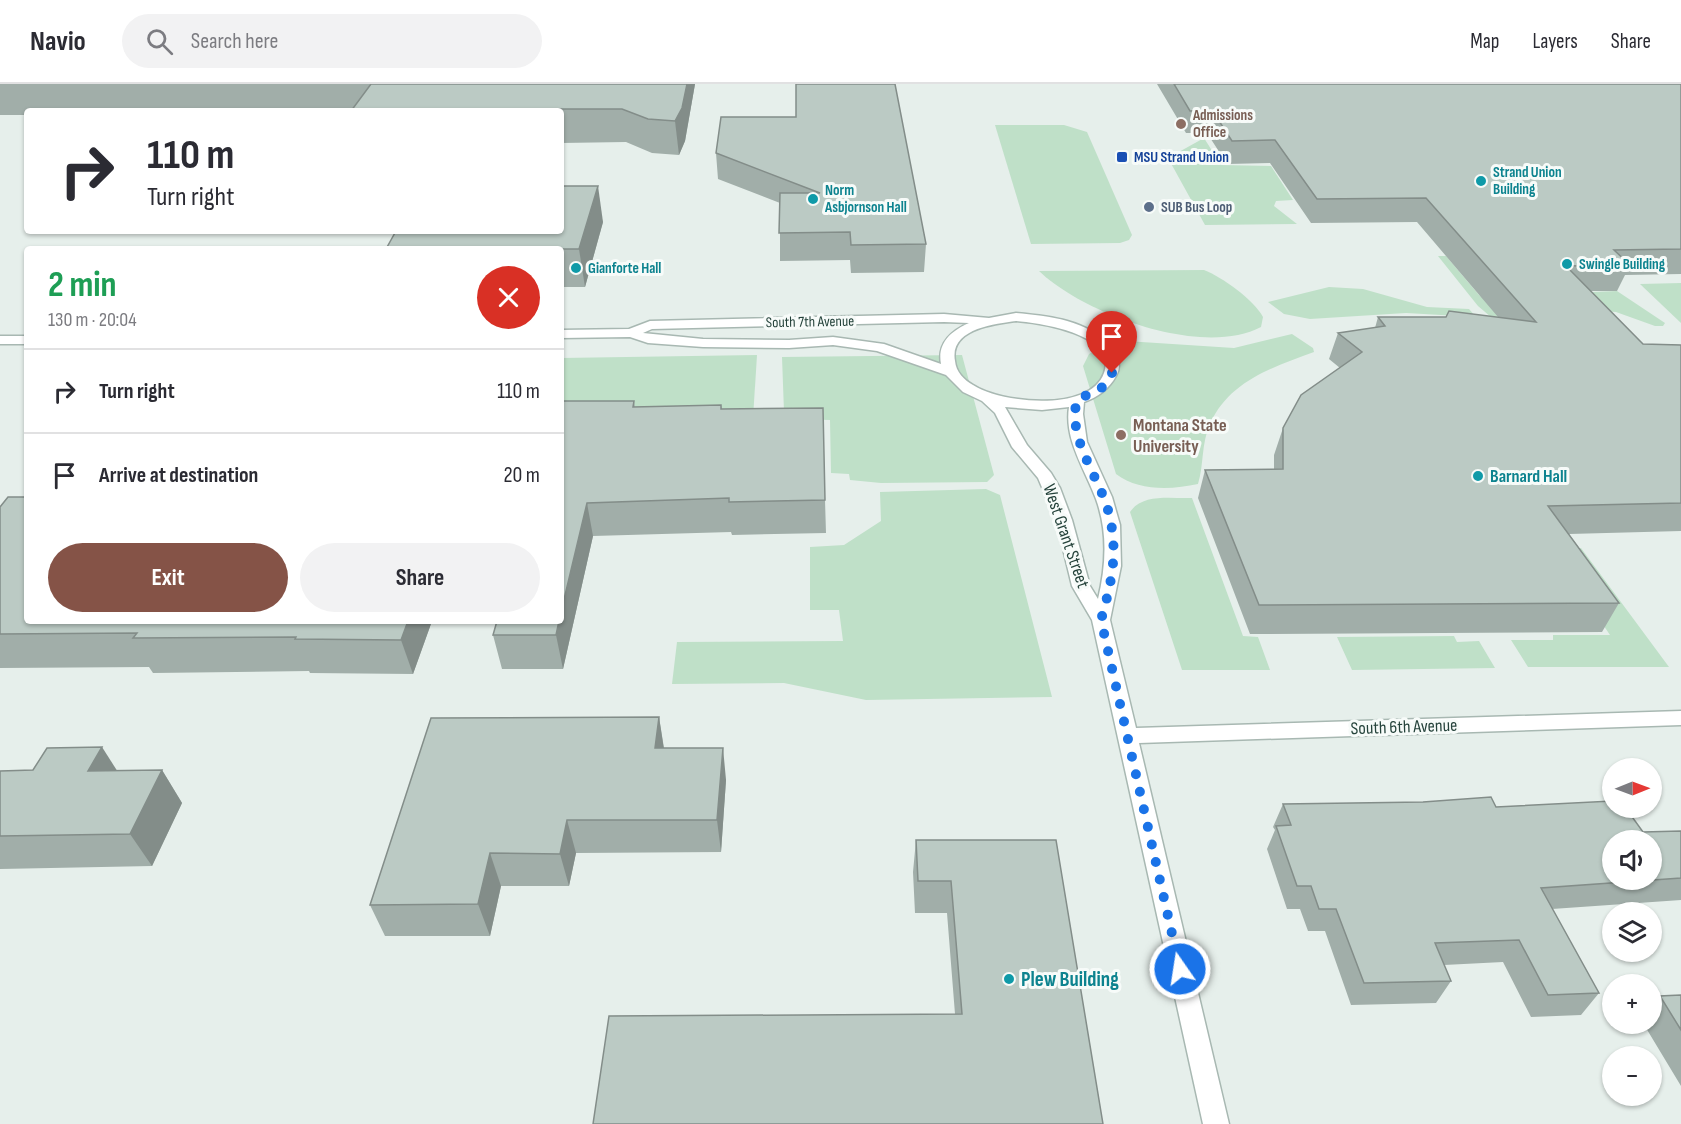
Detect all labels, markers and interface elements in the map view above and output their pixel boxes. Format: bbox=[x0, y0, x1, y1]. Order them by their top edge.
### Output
search box bbox=[122, 14, 542, 68]
text: Navio bbox=[30, 25, 86, 58]
icon: search bbox=[143, 25, 176, 58]
text: Search here bbox=[191, 28, 278, 55]
text: Map bbox=[1470, 29, 1499, 54]
text: Layers bbox=[1532, 29, 1578, 54]
text: Share bbox=[1611, 29, 1651, 54]
place label: Admissions Office bbox=[1192, 106, 1253, 142]
marker: Admissions Office bbox=[1174, 117, 1188, 131]
text: 110 m bbox=[147, 130, 234, 181]
icon: right bbox=[48, 132, 126, 210]
place label: MSU Strand Union bbox=[1134, 148, 1229, 167]
marker: MSU Strand Union bbox=[1115, 150, 1129, 164]
place label: Strand Union Building bbox=[1493, 163, 1562, 199]
marker: Strand Union Building bbox=[1474, 174, 1488, 188]
text: Turn right bbox=[147, 181, 234, 213]
place label: Norm Asbjornson Hall bbox=[824, 181, 907, 217]
marker: Norm Asbjornson Hall bbox=[806, 192, 820, 206]
place label: SUB Bus Loop bbox=[1161, 198, 1232, 217]
marker: SUB Bus Loop bbox=[1142, 200, 1156, 214]
place label: Swingle Building bbox=[1579, 255, 1666, 274]
marker: Swingle Building bbox=[1560, 257, 1574, 271]
place label: Gianforte Hall bbox=[588, 259, 661, 278]
marker: Gianforte Hall bbox=[569, 261, 583, 275]
text: 2 min bbox=[48, 264, 117, 307]
button: close bbox=[477, 266, 540, 329]
text: 130 m · 20:04 bbox=[48, 308, 137, 332]
pin bbox=[1086, 311, 1137, 373]
street label: South 7th Avenue bbox=[766, 312, 854, 332]
icon: arrive bbox=[1095, 320, 1128, 353]
icon: right bbox=[48, 375, 81, 408]
text: Turn right bbox=[99, 378, 175, 405]
text: 110 m bbox=[497, 378, 540, 405]
place label: Montana State University bbox=[1133, 415, 1227, 457]
marker: Montana State University bbox=[1114, 428, 1128, 442]
icon: arrive bbox=[48, 459, 81, 492]
text: Arrive at destination bbox=[99, 462, 258, 489]
text: 20 m bbox=[504, 462, 540, 489]
place label: Barnard Hall bbox=[1490, 466, 1567, 487]
marker: Barnard Hall bbox=[1471, 469, 1485, 483]
street label: West Grant Street bbox=[1038, 481, 1094, 591]
button: Exit bbox=[48, 543, 288, 612]
button: Share bbox=[300, 543, 540, 612]
street label: South 6th Avenue bbox=[1350, 715, 1458, 739]
north arrow bbox=[1602, 758, 1662, 818]
map controls bbox=[1602, 758, 1662, 1106]
button: sound bbox=[1602, 830, 1662, 890]
button: layers bbox=[1602, 902, 1662, 962]
position arrow bbox=[1148, 937, 1212, 1001]
place label: Plew Building bbox=[1021, 967, 1119, 992]
marker: Plew Building bbox=[1002, 972, 1016, 986]
button: + bbox=[1602, 974, 1662, 1034]
button: − bbox=[1602, 1046, 1662, 1106]

